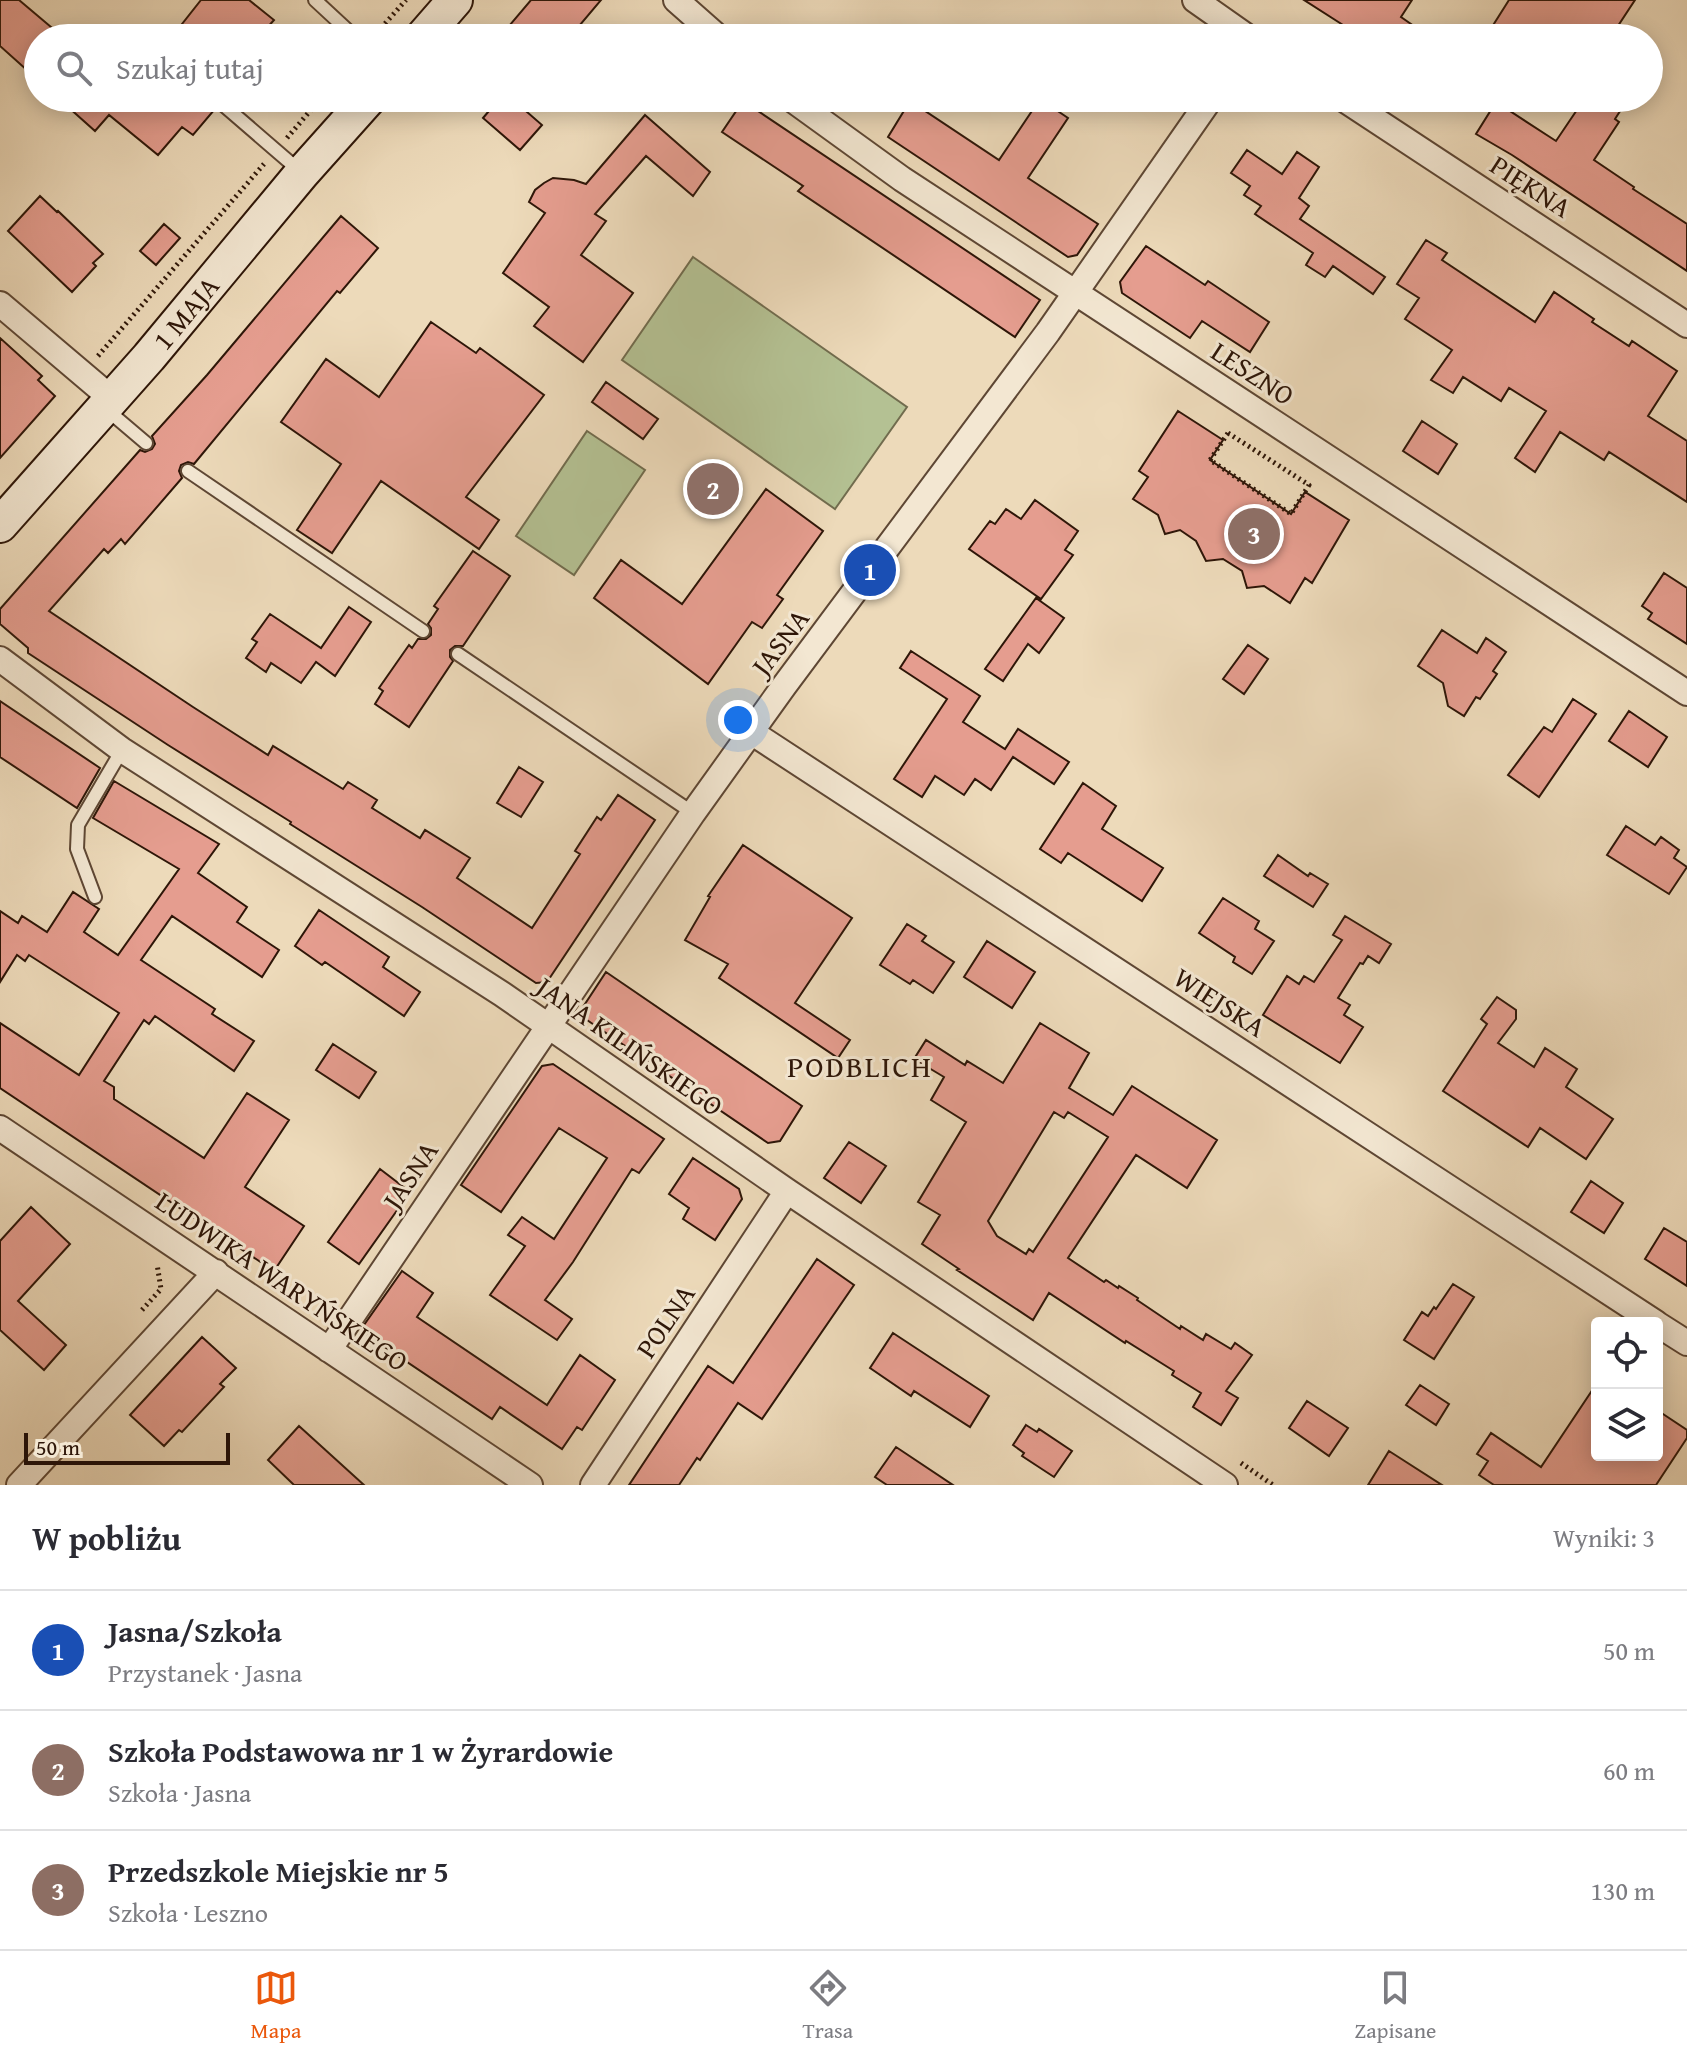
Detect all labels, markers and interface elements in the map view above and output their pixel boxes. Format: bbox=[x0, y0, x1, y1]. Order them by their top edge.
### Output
search box bbox=[24, 24, 1663, 112]
icon: search bbox=[52, 46, 96, 90]
text: Szukaj tutaj bbox=[116, 46, 264, 90]
street label: PIĘKNA bbox=[1482, 144, 1580, 227]
street label: 1 MAJA bbox=[142, 267, 228, 358]
street label: LESZNO bbox=[1204, 330, 1303, 415]
pin: 2 bbox=[687, 459, 739, 519]
pin: 3 bbox=[1228, 504, 1280, 564]
pin: 1 bbox=[844, 540, 896, 600]
street label: JASNA bbox=[739, 599, 818, 686]
your location bbox=[718, 700, 758, 740]
street label: WIEJSKA bbox=[1166, 956, 1274, 1047]
street label: JANA KILIŃSKIEGO bbox=[526, 964, 732, 1125]
district label: PODBLICH bbox=[787, 1044, 933, 1088]
street label: JASNA bbox=[370, 1132, 447, 1220]
street label: LUDWIKA WARYŃSKIEGO bbox=[148, 1180, 417, 1381]
street label: POLNA bbox=[625, 1276, 704, 1366]
map controls bbox=[1591, 1317, 1663, 1461]
button: locate bbox=[1591, 1317, 1663, 1389]
button: layers bbox=[1591, 1389, 1663, 1461]
scale bar bbox=[24, 1429, 230, 1465]
text: 50 m bbox=[36, 1431, 80, 1463]
text: W pobliżu bbox=[32, 1513, 181, 1562]
text: Wyniki: 3 bbox=[1553, 1518, 1655, 1557]
text: Jasna/Szkoła bbox=[108, 1609, 282, 1653]
text: 1 bbox=[51, 1631, 65, 1670]
text: 50 m bbox=[1603, 1631, 1655, 1670]
text: Przystanek · Jasna bbox=[108, 1653, 302, 1692]
text: Szkoła Podstawowa nr 1 w Żyrardowie bbox=[108, 1729, 613, 1773]
text: 2 bbox=[51, 1751, 65, 1790]
text: 60 m bbox=[1603, 1751, 1655, 1790]
text: Szkoła · Jasna bbox=[108, 1773, 251, 1812]
text: Przedszkole Miejskie nr 5 bbox=[108, 1849, 449, 1893]
text: 3 bbox=[51, 1871, 65, 1910]
text: 130 m bbox=[1590, 1871, 1655, 1910]
text: Szkoła · Leszno bbox=[108, 1893, 268, 1932]
tab: Mapa bbox=[251, 1966, 301, 2046]
tab: Trasa bbox=[803, 1966, 853, 2046]
tab: Zapisane bbox=[1354, 1966, 1436, 2046]

